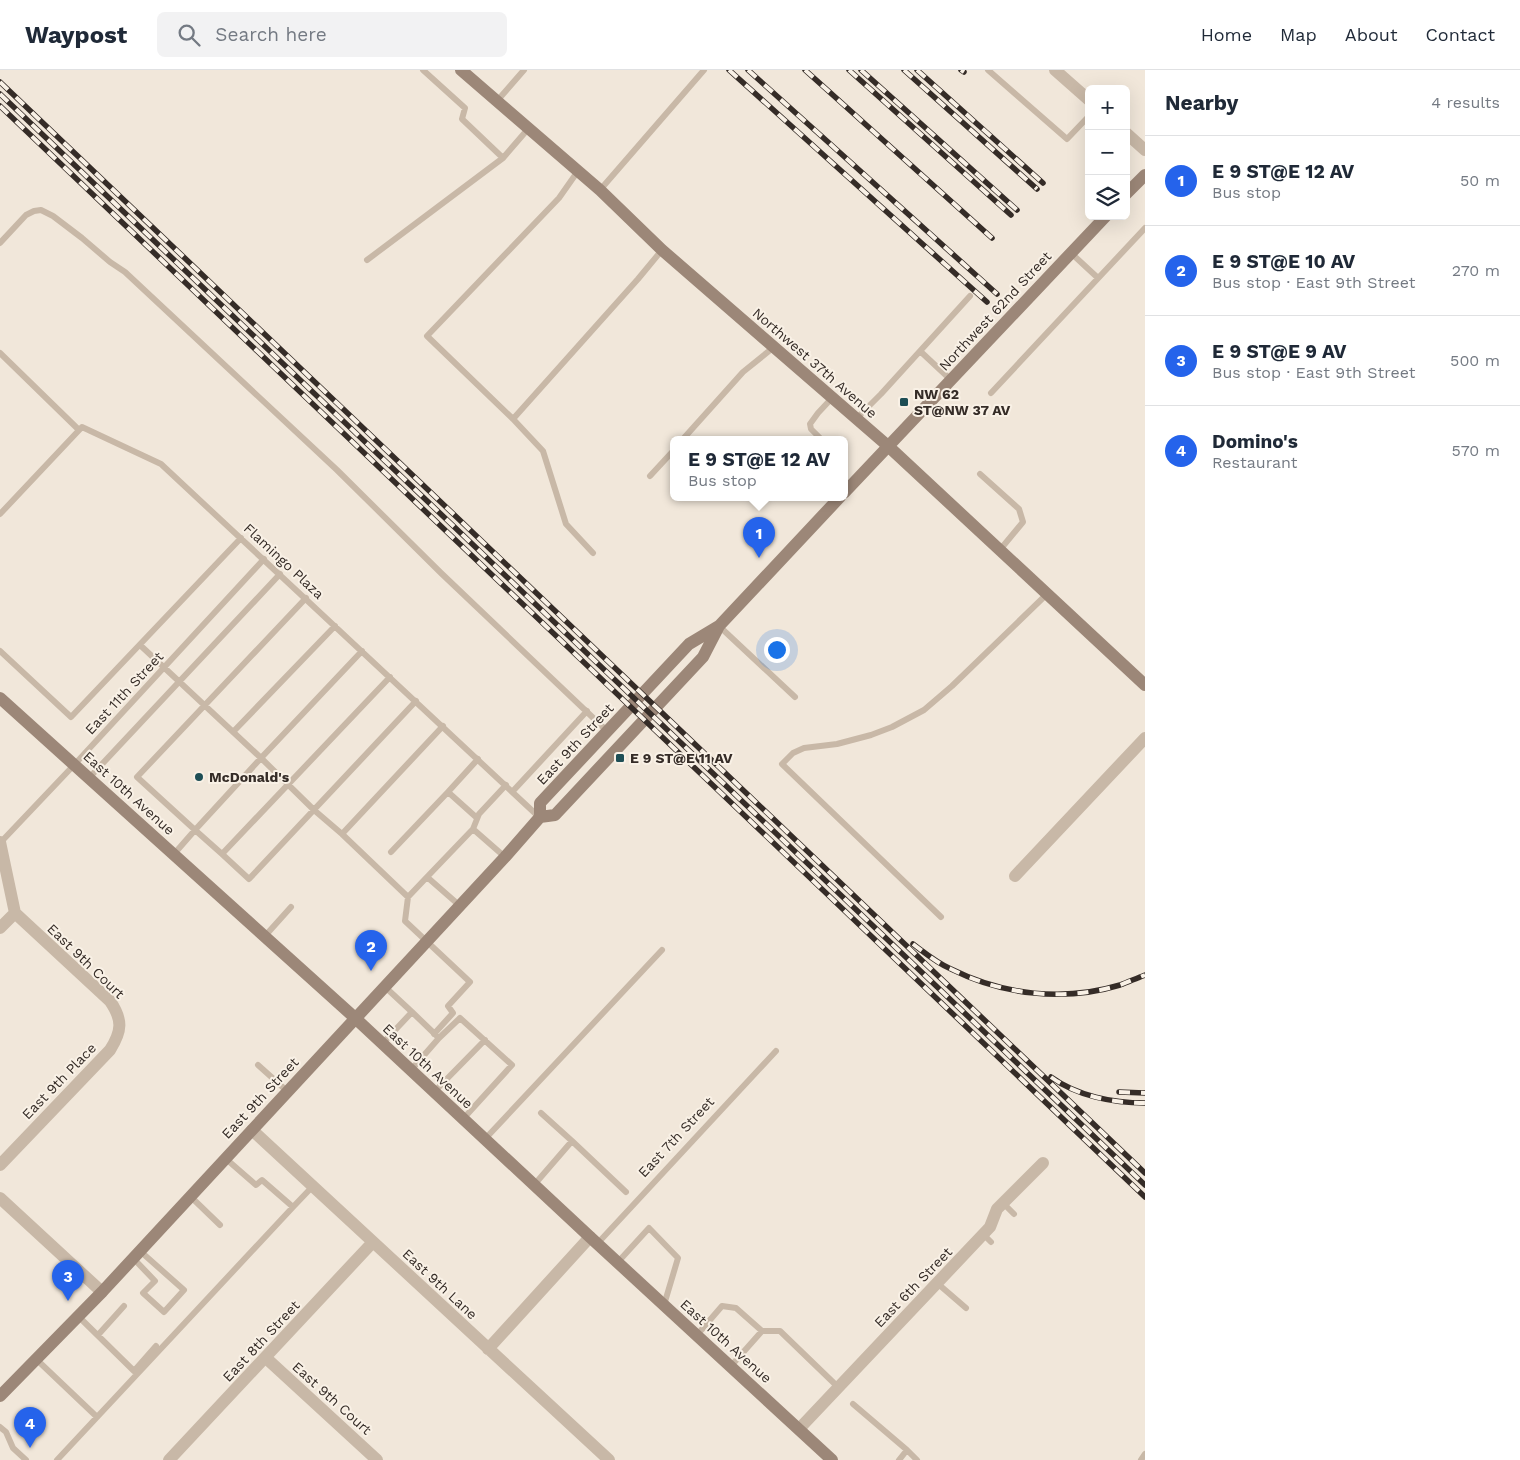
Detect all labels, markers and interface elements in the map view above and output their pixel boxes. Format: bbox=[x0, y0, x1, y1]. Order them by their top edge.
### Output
search box bbox=[157, 12, 507, 57]
text: Waypost bbox=[25, 21, 127, 49]
icon: search bbox=[175, 21, 203, 49]
text: Search here bbox=[215, 23, 327, 46]
text: Home bbox=[1201, 24, 1252, 45]
text: Map bbox=[1280, 24, 1317, 45]
text: About bbox=[1345, 24, 1397, 45]
text: Contact bbox=[1425, 24, 1495, 45]
map controls bbox=[1085, 85, 1130, 220]
button: + bbox=[1085, 85, 1130, 130]
text: Nearby bbox=[1165, 90, 1238, 115]
text: 4 results bbox=[1431, 93, 1500, 112]
button: − bbox=[1085, 130, 1130, 175]
text: E 9 ST@E 12 AV bbox=[1212, 160, 1354, 183]
text: 1 bbox=[1178, 171, 1184, 190]
text: 50 m bbox=[1460, 171, 1500, 190]
button: layers bbox=[1085, 175, 1130, 220]
text: Bus stop bbox=[1212, 183, 1281, 202]
street label: Northwest 62nd Street bbox=[936, 248, 1054, 374]
text: E 9 ST@E 10 AV bbox=[1212, 250, 1355, 273]
text: 2 bbox=[1176, 261, 1186, 280]
text: 270 m bbox=[1452, 261, 1500, 280]
text: Bus stop · East 9th Street bbox=[1212, 273, 1415, 292]
street label: Northwest 37th Avenue bbox=[750, 305, 880, 421]
text: E 9 ST@E 9 AV bbox=[1212, 340, 1347, 363]
text: 3 bbox=[1176, 351, 1186, 370]
text: 500 m bbox=[1450, 351, 1500, 370]
text: Bus stop · East 9th Street bbox=[1212, 363, 1415, 382]
place label: NW 62 ST@NW 37 AV bbox=[914, 386, 1011, 418]
marker: NW 62 ST@NW 37 AV bbox=[898, 396, 910, 408]
text: Domino's bbox=[1212, 430, 1298, 453]
popup bbox=[670, 436, 848, 501]
text: 4 bbox=[1176, 441, 1186, 460]
text: 570 m bbox=[1451, 441, 1500, 460]
text: E 9 ST@E 12 AV bbox=[688, 448, 830, 471]
text: Restaurant bbox=[1212, 453, 1298, 472]
text: Bus stop bbox=[688, 471, 757, 490]
pin: 1 bbox=[743, 517, 775, 558]
street label: Flamingo Plaza bbox=[241, 520, 327, 602]
your location bbox=[764, 637, 790, 663]
street label: East 11th Street bbox=[82, 648, 166, 738]
street label: East 9th Street bbox=[533, 700, 617, 788]
street label: East 10th Avenue bbox=[80, 748, 178, 838]
place label: E 9 ST@E 11 AV bbox=[630, 750, 733, 766]
marker: E 9 ST@E 11 AV bbox=[614, 752, 626, 764]
place label: McDonald's bbox=[209, 769, 290, 785]
marker: McDonald's bbox=[193, 771, 205, 783]
street label: East 9th Court bbox=[44, 920, 128, 1002]
pin: 2 bbox=[355, 930, 387, 971]
street label: East 10th Avenue bbox=[380, 1020, 476, 1112]
street label: East 9th Place bbox=[19, 1040, 99, 1122]
street label: East 9th Street bbox=[218, 1054, 302, 1142]
street label: East 7th Street bbox=[635, 1094, 717, 1180]
street label: East 6th Street bbox=[871, 1244, 955, 1330]
street label: East 9th Lane bbox=[399, 1245, 481, 1323]
pin: 3 bbox=[52, 1260, 84, 1301]
street label: East 10th Avenue bbox=[677, 1296, 775, 1386]
street label: East 8th Street bbox=[219, 1297, 303, 1385]
street label: East 9th Court bbox=[289, 1358, 375, 1438]
pin: 4 bbox=[14, 1407, 46, 1448]

